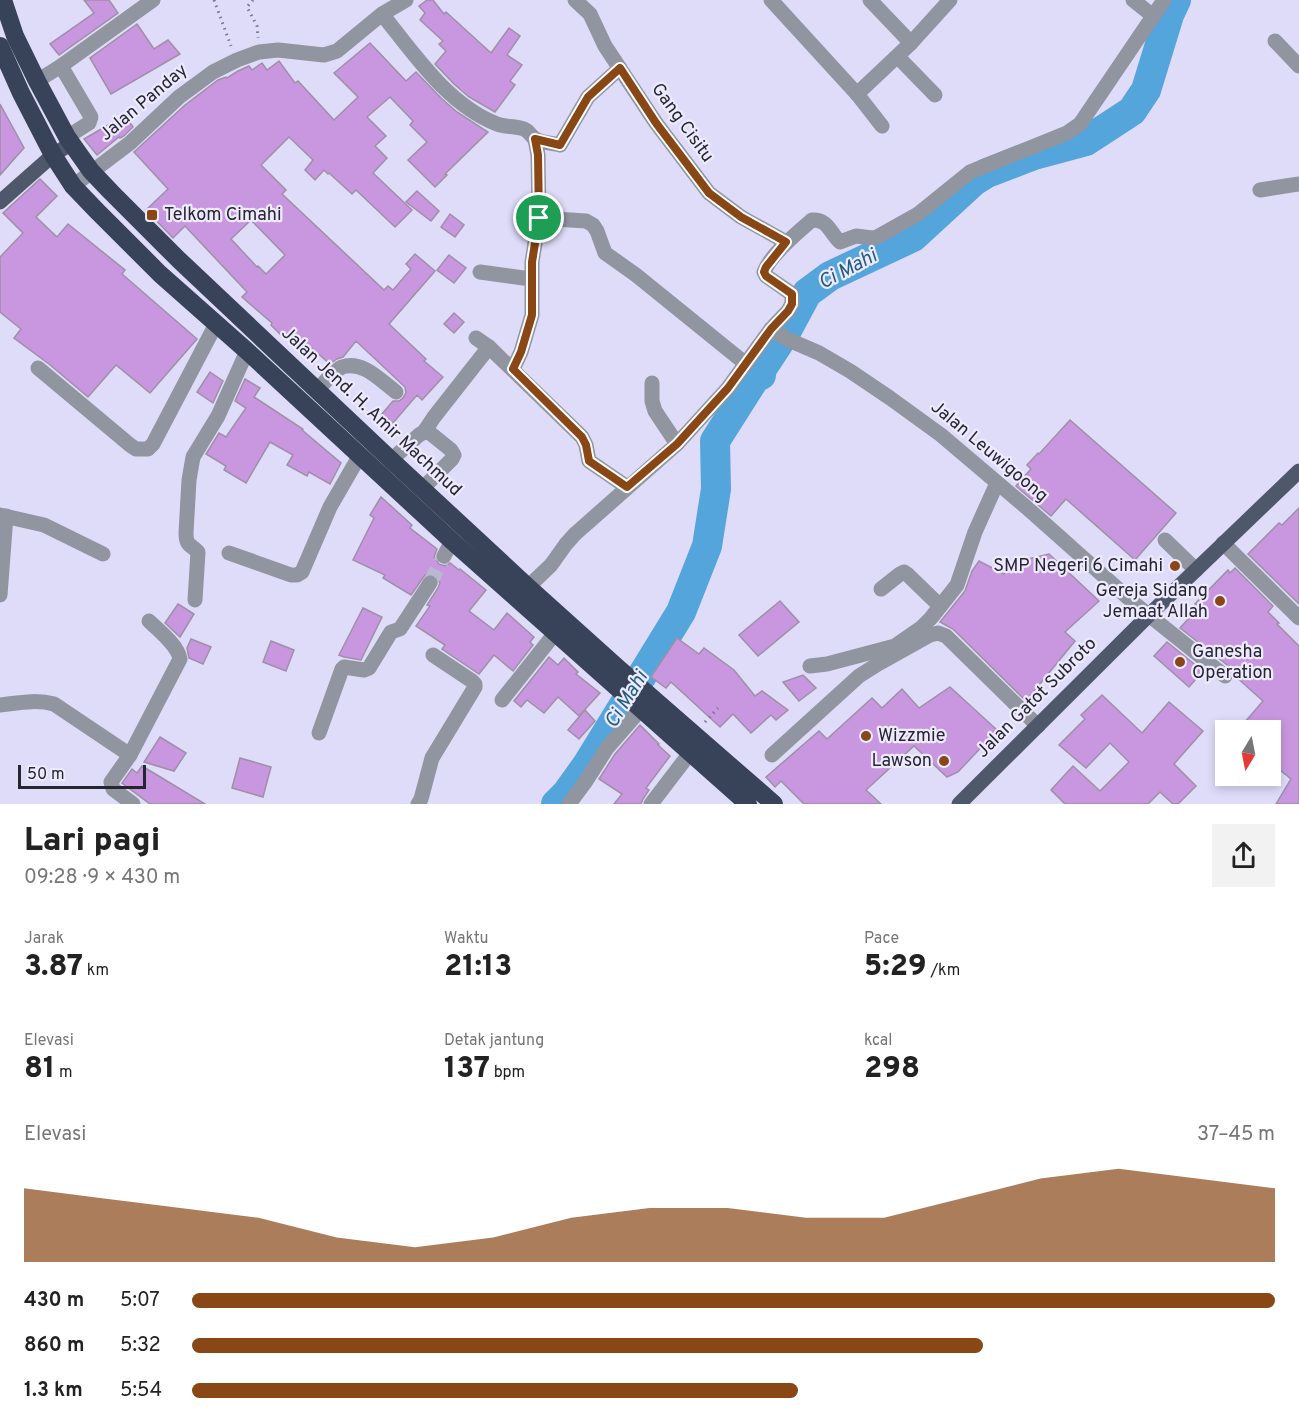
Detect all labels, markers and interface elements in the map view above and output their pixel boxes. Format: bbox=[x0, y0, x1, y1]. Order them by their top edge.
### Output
street label: Jalan Panday bbox=[95, 59, 193, 147]
street label: Gang Cisitu bbox=[645, 79, 719, 167]
pin bbox=[513, 192, 564, 243]
icon: arrive bbox=[522, 201, 555, 234]
place label: Telkom Cimahi bbox=[164, 204, 281, 227]
marker: Telkom Cimahi bbox=[145, 208, 159, 222]
water label: Ci Mahi bbox=[814, 243, 883, 296]
street label: Jalan Jend. H. Amir Machmud bbox=[276, 322, 466, 502]
street label: Jalan Leuwigoong bbox=[926, 396, 1052, 508]
place label: SMP Negeri 6 Cimahi bbox=[993, 555, 1163, 578]
marker: SMP Negeri 6 Cimahi bbox=[1168, 559, 1182, 573]
place label: Gereja Sidang Jemaat Allah bbox=[1096, 580, 1208, 624]
marker: Gereja Sidang Jemaat Allah bbox=[1213, 594, 1227, 608]
street label: Jalan Gatot Subroto bbox=[972, 633, 1102, 763]
place label: Ganesha Operation bbox=[1192, 641, 1272, 685]
marker: Ganesha Operation bbox=[1173, 655, 1187, 669]
water label: Ci Mahi bbox=[599, 666, 655, 733]
north arrow bbox=[1215, 720, 1281, 786]
map controls bbox=[1215, 720, 1281, 786]
place label: Wizzmie bbox=[878, 725, 945, 748]
marker: Wizzmie bbox=[859, 729, 873, 743]
place label: Lawson bbox=[872, 750, 932, 773]
marker: Lawson bbox=[937, 754, 951, 768]
scale bar bbox=[18, 762, 146, 790]
text: 50 m bbox=[27, 765, 65, 785]
text: Lari pagi bbox=[24, 821, 160, 863]
button: share bbox=[1212, 824, 1275, 887]
text: 09:28 · 9 × 430 m bbox=[24, 865, 180, 891]
text: Jarak bbox=[24, 929, 64, 949]
text: Waktu bbox=[444, 929, 488, 949]
text: Pace bbox=[864, 929, 899, 949]
text: 3.87 bbox=[24, 949, 83, 986]
text: 21:13 bbox=[444, 949, 512, 986]
text: 5:29 bbox=[864, 949, 927, 986]
text: km bbox=[83, 961, 109, 981]
text: /km bbox=[927, 961, 960, 981]
text: Elevasi bbox=[24, 1031, 74, 1051]
text: Detak jantung bbox=[444, 1031, 544, 1051]
text: kcal bbox=[864, 1031, 892, 1051]
text: 81 bbox=[24, 1051, 55, 1088]
text: 137 bbox=[444, 1051, 490, 1088]
text: 298 bbox=[864, 1051, 920, 1088]
text: m bbox=[55, 1063, 73, 1083]
text: bpm bbox=[490, 1063, 525, 1083]
text: Elevasi bbox=[24, 1122, 86, 1148]
text: 37–45 m bbox=[1197, 1122, 1275, 1148]
text: 430 m bbox=[24, 1288, 84, 1314]
text: 5:07 bbox=[120, 1288, 160, 1314]
text: 860 m bbox=[24, 1333, 85, 1359]
text: 5:32 bbox=[120, 1333, 161, 1359]
text: 1.3 km bbox=[24, 1378, 83, 1404]
text: 5:54 bbox=[120, 1378, 162, 1404]

